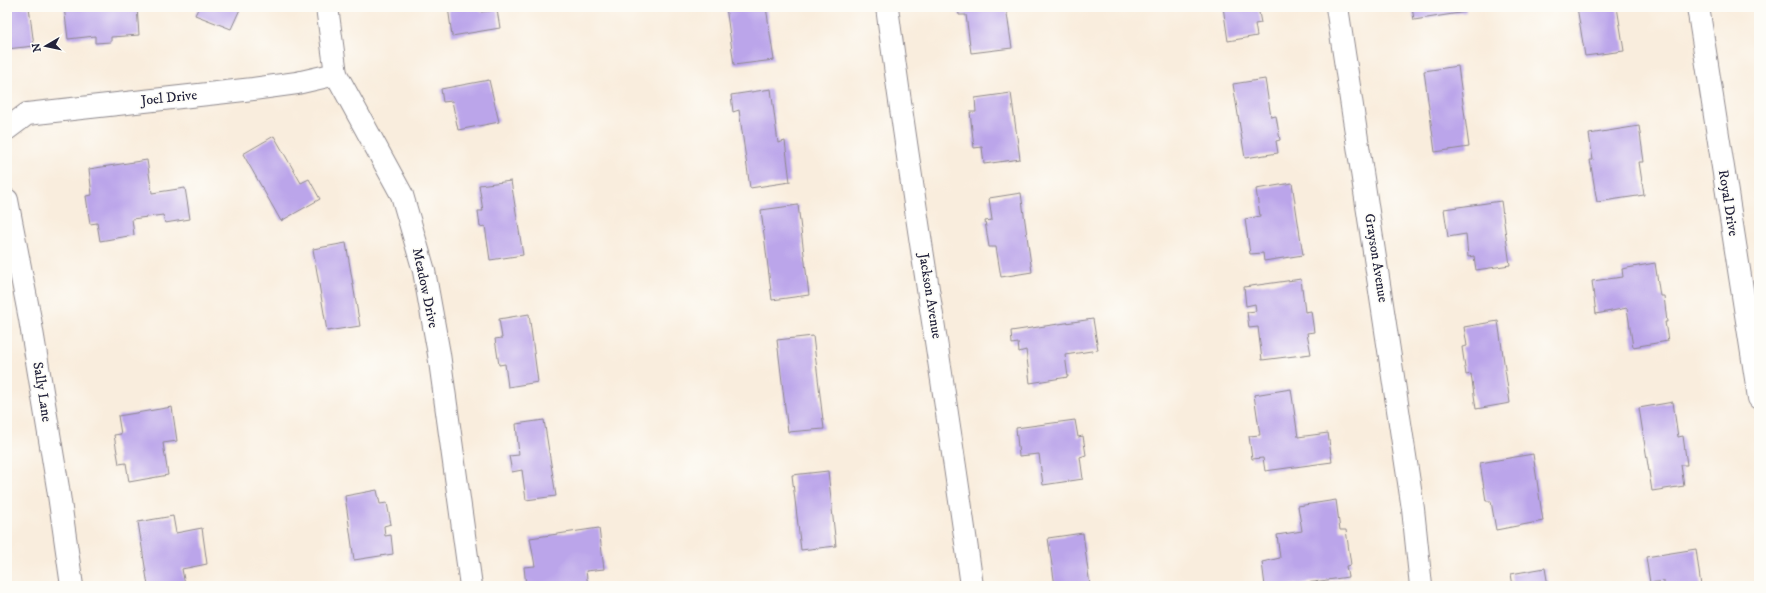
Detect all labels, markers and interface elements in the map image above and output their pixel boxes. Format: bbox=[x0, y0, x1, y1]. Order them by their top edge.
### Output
north arrow bbox=[26, 26, 66, 66]
text: N bbox=[29, 42, 45, 53]
street label: Joel Drive bbox=[138, 86, 198, 110]
street label: Royal Drive bbox=[1714, 168, 1742, 238]
street label: Grayson Avenue bbox=[1360, 212, 1392, 304]
street label: Meadow Drive bbox=[408, 246, 442, 330]
street label: Jackson Avenue bbox=[914, 250, 946, 340]
street label: Sally Lane bbox=[28, 361, 56, 423]

